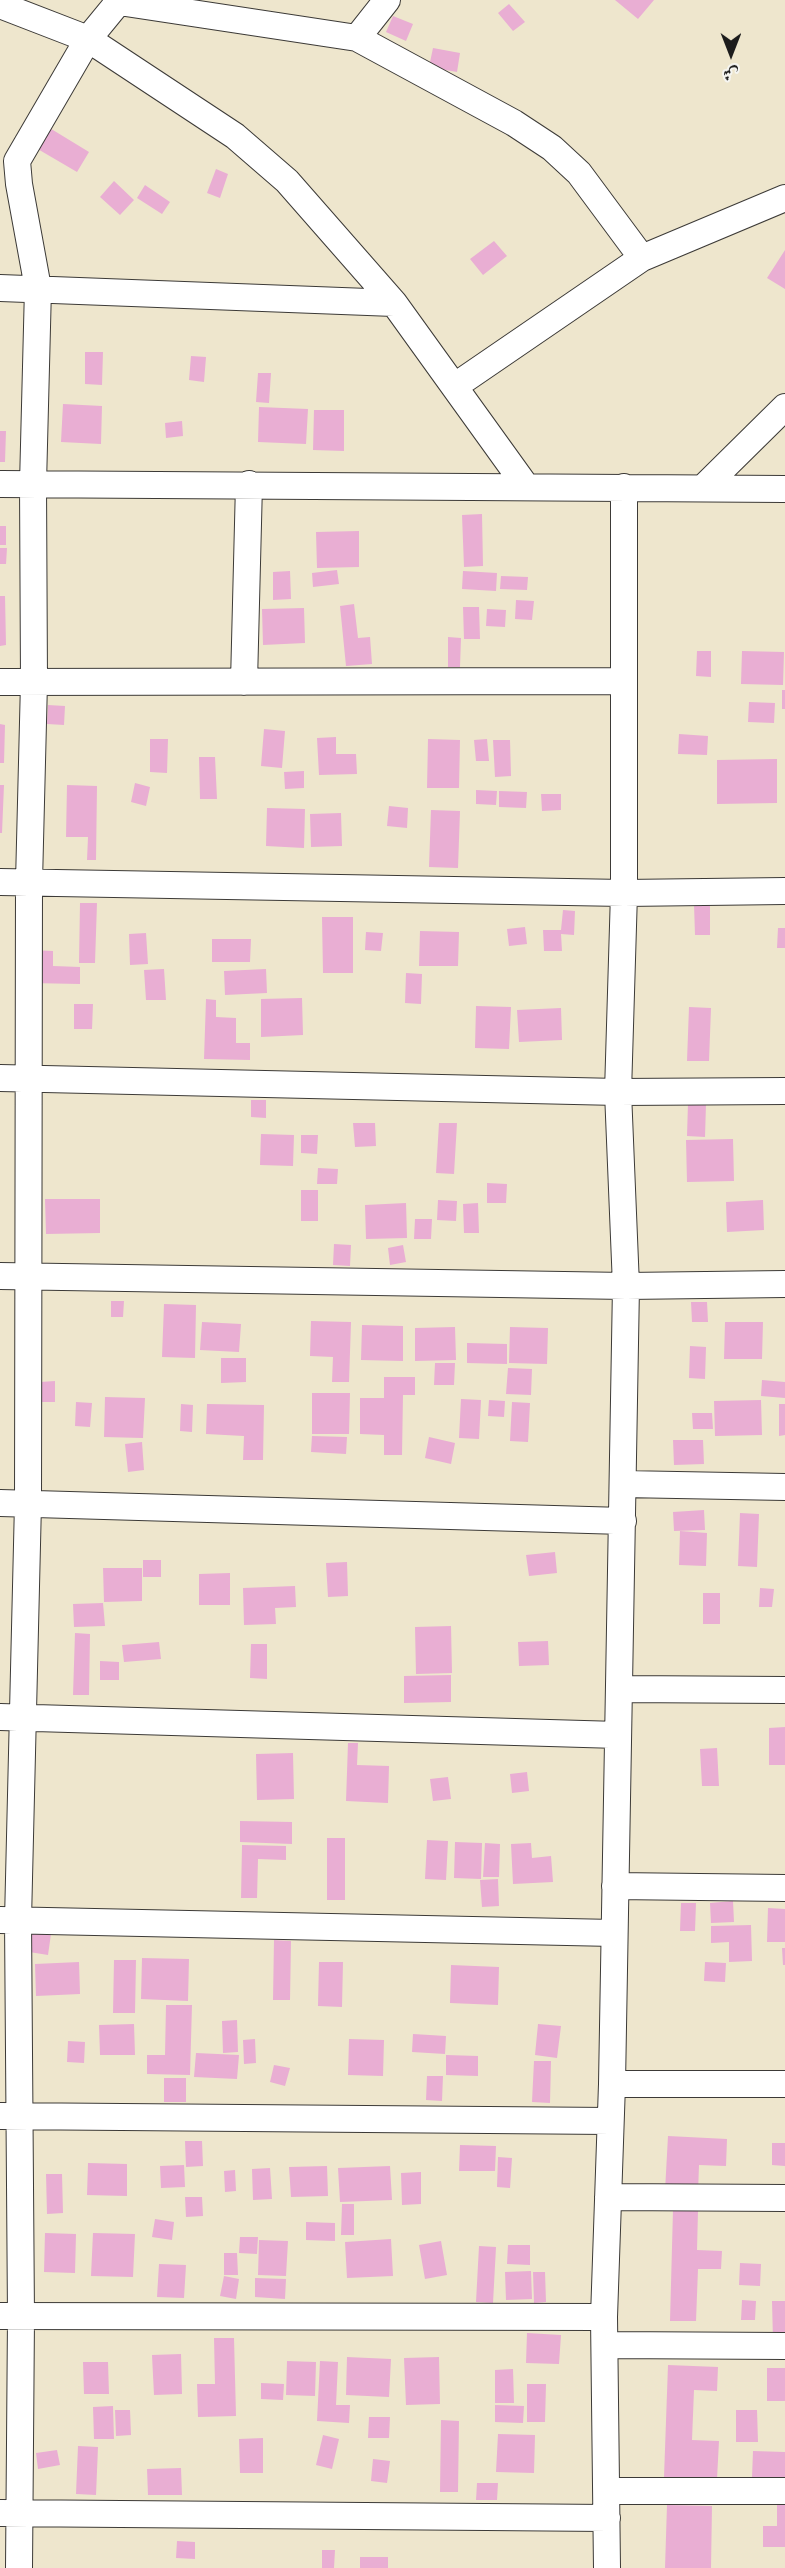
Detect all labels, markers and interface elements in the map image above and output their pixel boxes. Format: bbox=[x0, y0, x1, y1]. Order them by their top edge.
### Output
north arrow bbox=[701, 24, 761, 84]
text: ش bbox=[723, 61, 739, 84]

